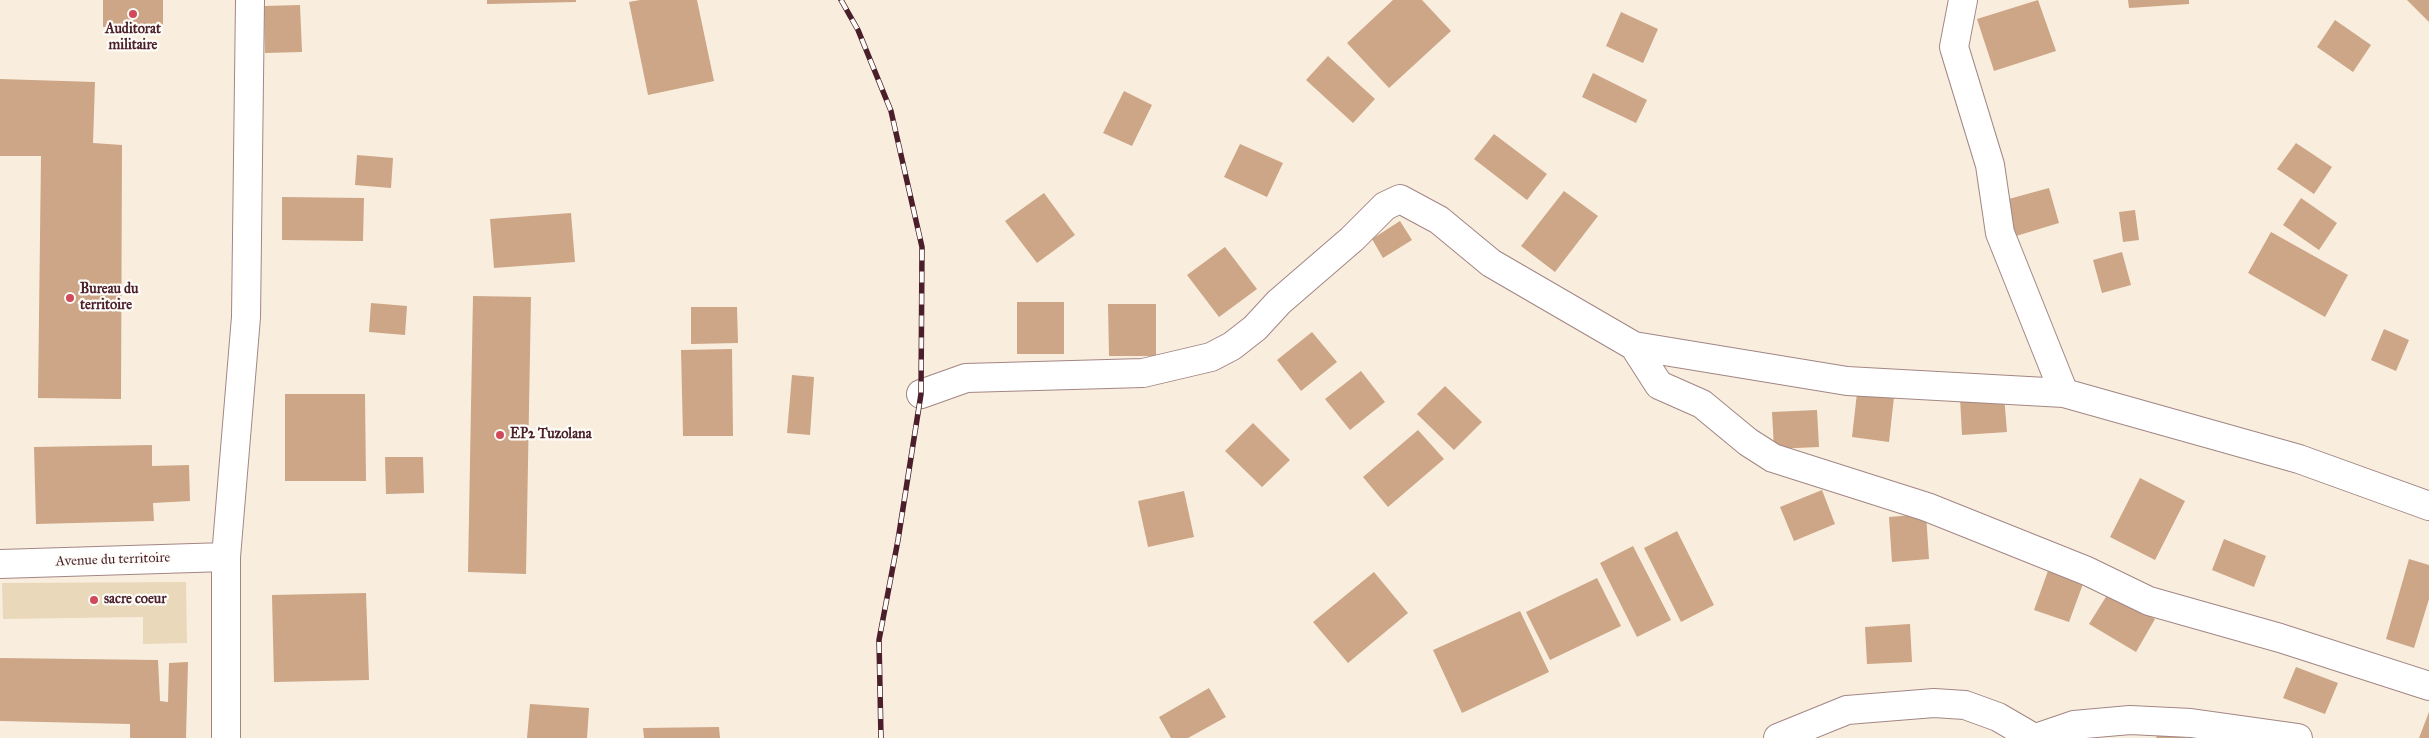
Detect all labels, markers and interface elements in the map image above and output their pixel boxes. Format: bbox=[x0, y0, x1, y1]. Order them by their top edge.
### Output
marker: Auditorat militaire bbox=[127, 8, 139, 20]
place label: Auditorat militaire bbox=[105, 22, 161, 54]
place label: Bureau du territoire bbox=[80, 282, 139, 314]
marker: Bureau du territoire bbox=[64, 292, 76, 304]
place label: EP2 Tuzolana bbox=[510, 427, 592, 443]
marker: EP2 Tuzolana bbox=[494, 429, 506, 441]
street label: Avenue du territoire bbox=[55, 550, 171, 570]
place label: sacre coeur bbox=[104, 592, 167, 608]
marker: sacre coeur bbox=[88, 594, 100, 606]

